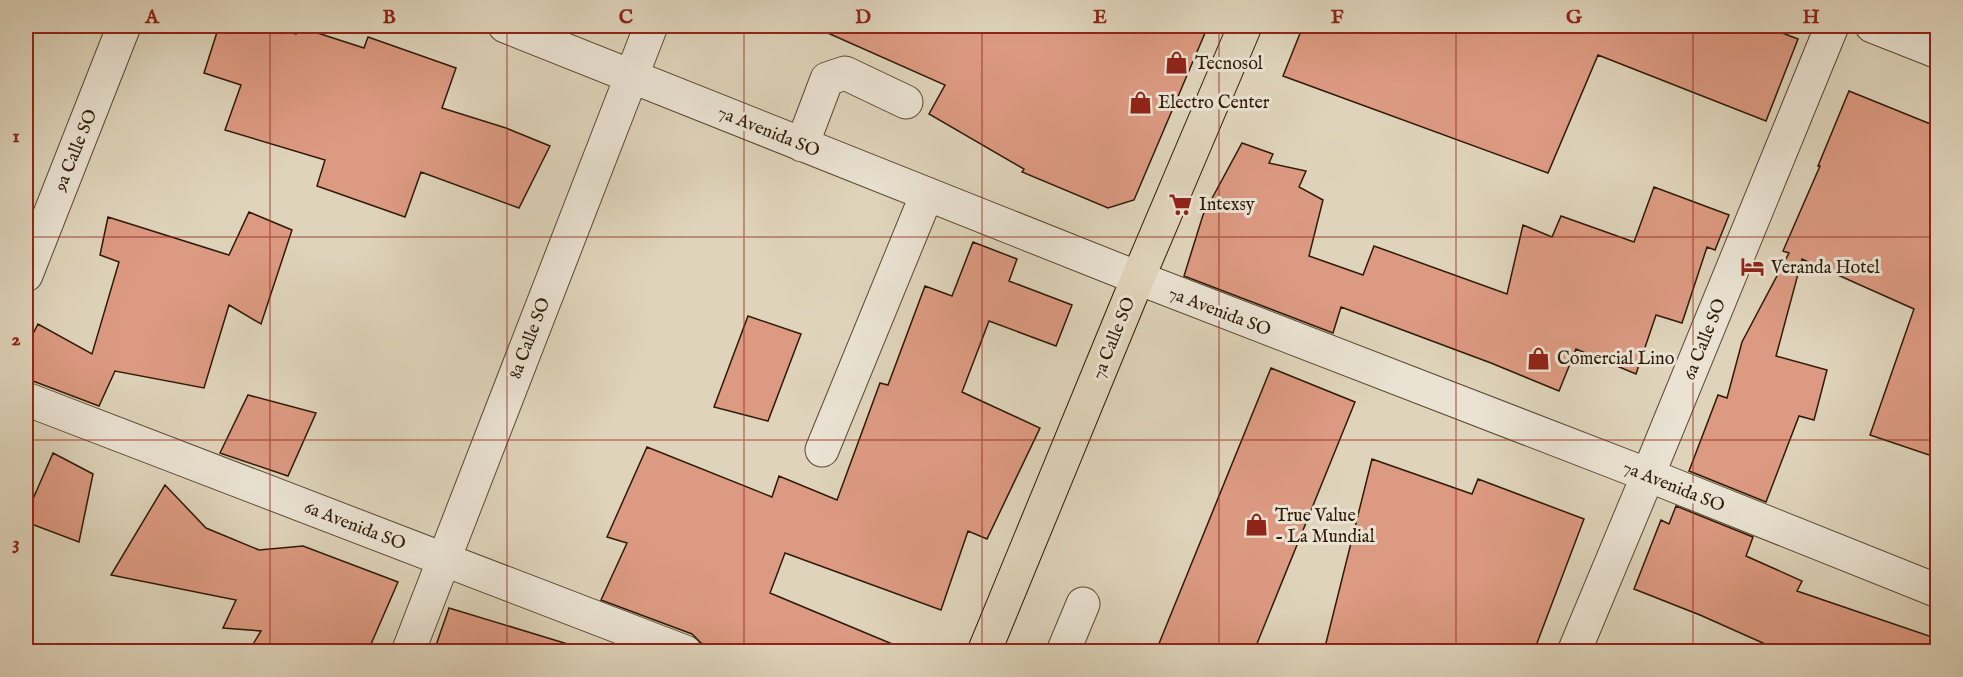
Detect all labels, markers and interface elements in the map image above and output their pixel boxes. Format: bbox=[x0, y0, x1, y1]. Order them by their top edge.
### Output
text: A bbox=[144, 5, 160, 30]
text: B bbox=[382, 5, 396, 30]
text: C bbox=[619, 5, 633, 30]
text: D bbox=[855, 5, 871, 30]
text: E bbox=[1093, 5, 1107, 30]
text: F bbox=[1331, 5, 1344, 30]
text: G bbox=[1566, 5, 1583, 30]
text: H bbox=[1802, 5, 1820, 30]
shop icon: Tecnosol bbox=[1164, 50, 1190, 76]
place label: Tecnosol bbox=[1195, 53, 1263, 76]
shop icon: Electro Center bbox=[1127, 89, 1153, 115]
place label: Electro Center bbox=[1158, 92, 1270, 115]
street label: 7a Avenida SO bbox=[714, 102, 823, 163]
street label: 9a Calle SO bbox=[49, 106, 103, 196]
text: 1 bbox=[12, 124, 20, 149]
supermarket icon: Intexsy bbox=[1168, 191, 1194, 217]
place label: Intexsy bbox=[1199, 194, 1255, 217]
hotel icon: Veranda Hotel bbox=[1740, 254, 1766, 280]
place label: Veranda Hotel bbox=[1770, 257, 1880, 280]
street label: 7a Avenida SO bbox=[1165, 282, 1274, 342]
street label: 8a Calle SO bbox=[504, 294, 556, 383]
street label: 7a Calle SO bbox=[1087, 294, 1141, 383]
street label: 6a Calle SO bbox=[1679, 295, 1732, 384]
text: 2 bbox=[11, 327, 21, 352]
shop icon: Comercial Lino bbox=[1526, 345, 1552, 371]
place label: Comercial Lino bbox=[1557, 348, 1675, 371]
street label: 7a Avenida SO bbox=[1619, 457, 1728, 518]
street label: 6a Avenida SO bbox=[300, 496, 409, 556]
place label: True Value - La Mundial bbox=[1275, 505, 1375, 549]
shop icon: True Value - La Mundial bbox=[1244, 512, 1270, 538]
text: 3 bbox=[12, 531, 20, 556]

